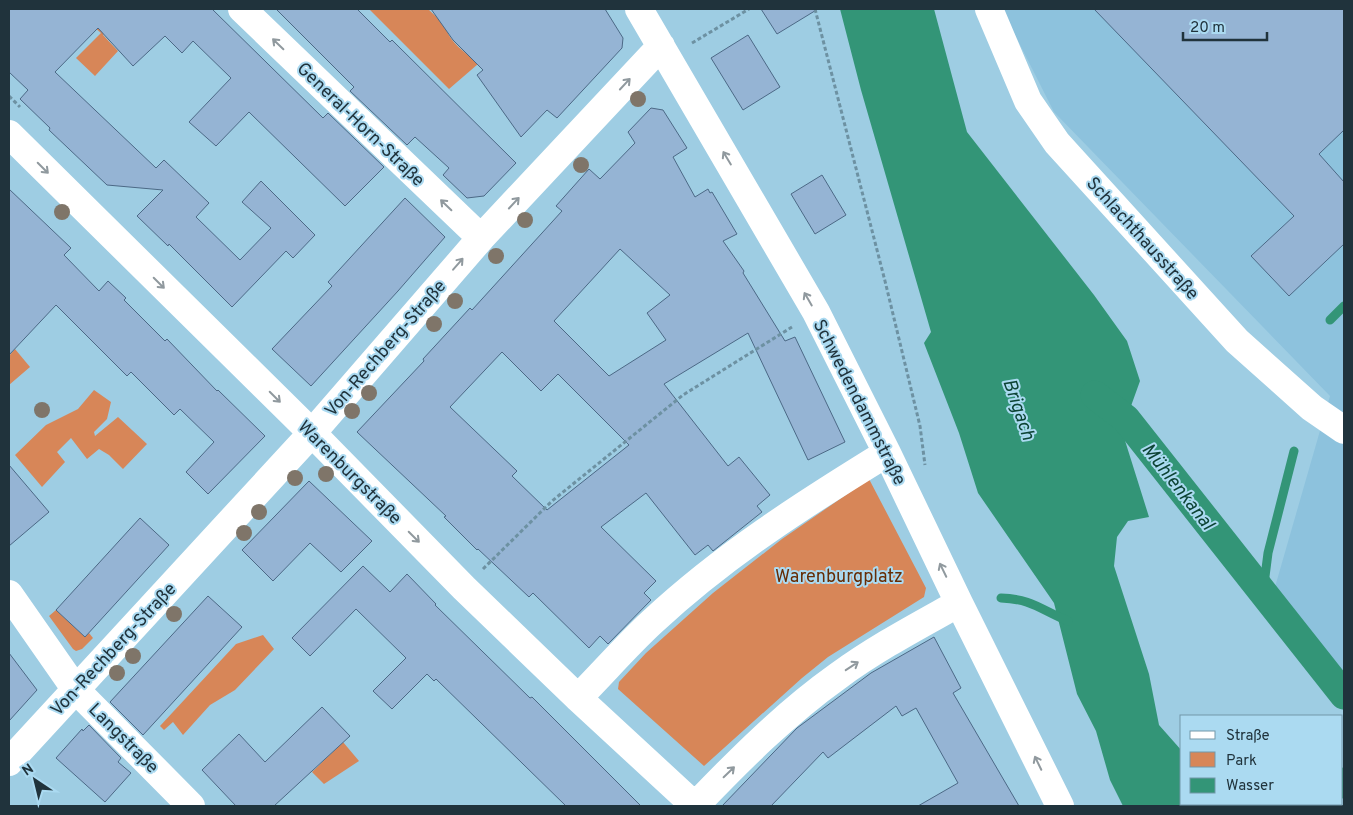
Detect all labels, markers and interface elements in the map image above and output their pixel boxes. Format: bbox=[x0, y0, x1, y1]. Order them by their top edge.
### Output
scale bar bbox=[1183, 10, 1267, 42]
text: 20 m bbox=[1190, 19, 1225, 38]
one-way arrow bbox=[272, 37, 284, 50]
street label: General-Horn-Straße bbox=[291, 58, 429, 192]
one-way arrow bbox=[619, 78, 631, 91]
one-way arrow bbox=[722, 152, 732, 166]
one-way arrow bbox=[37, 162, 49, 174]
street label: Schlachthausstraße bbox=[1081, 173, 1203, 305]
one-way arrow bbox=[508, 196, 520, 209]
one-way arrow bbox=[439, 199, 452, 211]
one-way arrow bbox=[453, 258, 464, 271]
one-way arrow bbox=[153, 276, 165, 289]
street label: Von-Rechberg-Straße bbox=[320, 276, 452, 422]
one-way arrow bbox=[803, 292, 813, 307]
street label: Schwedendammstraße bbox=[807, 316, 910, 489]
water label: Brigach bbox=[996, 376, 1040, 444]
one-way arrow bbox=[269, 391, 281, 403]
street label: Warenburgstraße bbox=[292, 416, 406, 530]
water label: Mühlenkanal bbox=[1136, 439, 1220, 537]
one-way arrow bbox=[408, 531, 420, 543]
one-way arrow bbox=[938, 563, 947, 578]
park label: Warenburgplatz bbox=[775, 566, 903, 589]
street label: Von-Rechberg-Straße bbox=[46, 579, 182, 722]
one-way arrow bbox=[845, 661, 859, 671]
street label: Langstraße bbox=[83, 699, 163, 779]
legend bbox=[1180, 715, 1343, 805]
text: Straße bbox=[1226, 727, 1270, 746]
text: Park bbox=[1226, 752, 1257, 771]
north arrow bbox=[10, 755, 60, 805]
one-way arrow bbox=[1033, 755, 1043, 770]
text: N bbox=[19, 761, 37, 780]
one-way arrow bbox=[723, 766, 736, 778]
text: Wasser bbox=[1226, 777, 1274, 796]

